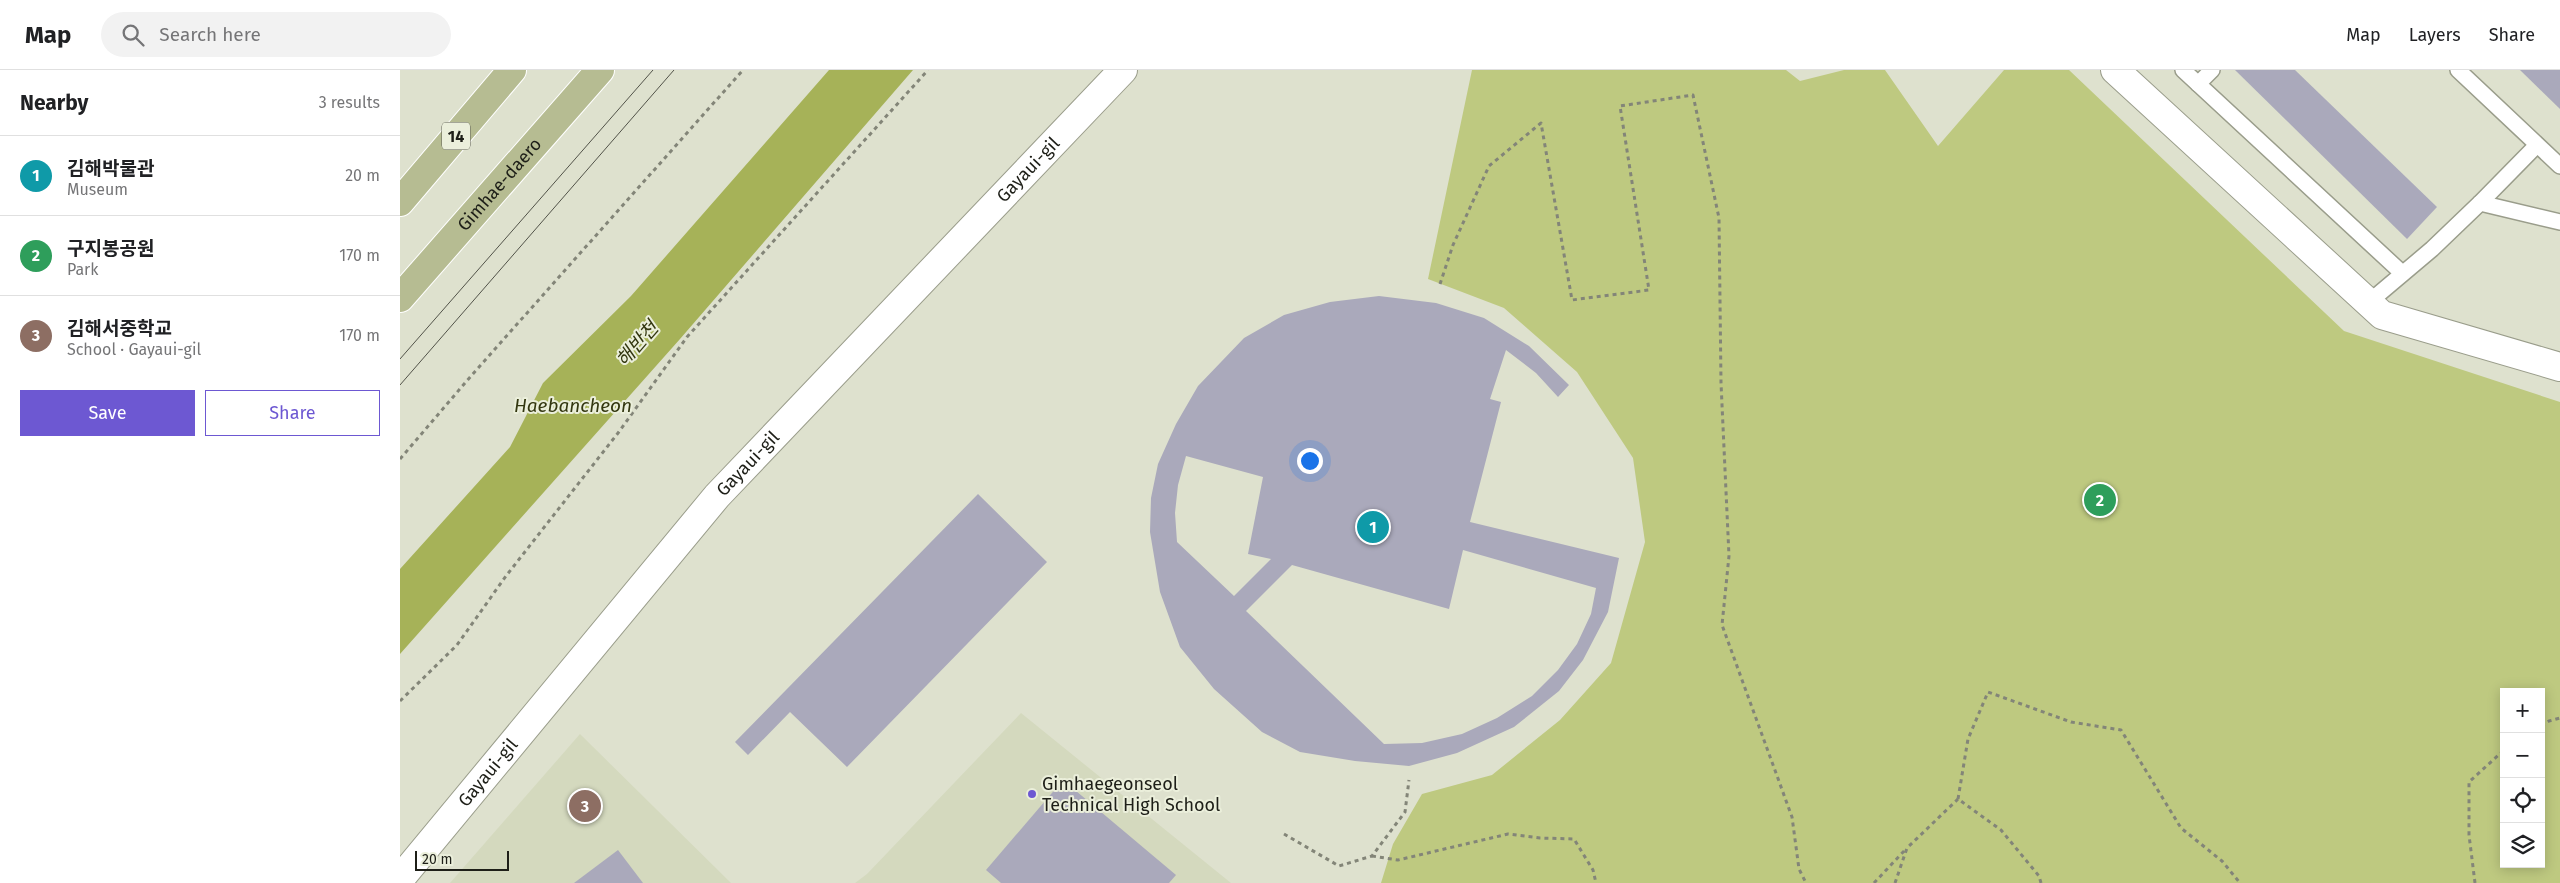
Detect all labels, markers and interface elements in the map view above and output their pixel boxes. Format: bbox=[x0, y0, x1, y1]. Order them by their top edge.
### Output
search box bbox=[101, 12, 451, 57]
text: Map bbox=[25, 21, 71, 49]
icon: search bbox=[119, 21, 147, 49]
text: Search here bbox=[159, 23, 261, 46]
text: Map bbox=[2346, 24, 2381, 46]
text: Layers bbox=[2409, 24, 2461, 46]
text: Share bbox=[2489, 24, 2535, 46]
text: Nearby bbox=[20, 90, 88, 116]
text: 3 results bbox=[319, 93, 380, 112]
road number: 14 bbox=[442, 122, 470, 150]
street label: Gayaui-gil bbox=[992, 132, 1064, 207]
street label: Gimhae-daero bbox=[453, 133, 546, 236]
text: 김해박물관 bbox=[67, 157, 154, 180]
text: 1 bbox=[32, 166, 40, 185]
text: 20 m bbox=[345, 166, 380, 185]
text: Museum bbox=[67, 180, 128, 199]
text: 구지봉공원 bbox=[67, 237, 154, 260]
text: 2 bbox=[32, 246, 40, 265]
text: 170 m bbox=[339, 246, 380, 265]
text: Park bbox=[67, 260, 99, 279]
water label: 해반천 bbox=[611, 316, 664, 371]
text: 김해서중학교 bbox=[67, 317, 172, 340]
text: 3 bbox=[32, 326, 40, 345]
text: 170 m bbox=[339, 326, 380, 345]
text: School · Gayaui-gil bbox=[67, 340, 201, 359]
button: Save bbox=[20, 390, 195, 436]
button: Share bbox=[205, 390, 380, 436]
water label: Haebancheon bbox=[514, 394, 632, 417]
street label: Gayaui-gil bbox=[712, 426, 784, 501]
your location bbox=[1297, 448, 1323, 474]
pin: 2 bbox=[2084, 481, 2116, 519]
pin: 1 bbox=[1357, 508, 1389, 546]
map controls bbox=[2500, 688, 2545, 868]
button: + bbox=[2500, 688, 2545, 733]
button: − bbox=[2500, 733, 2545, 778]
street label: Gayaui-gil bbox=[453, 734, 523, 811]
place label: Gimhaegeonseol Technical High School bbox=[1042, 773, 1220, 816]
button: locate bbox=[2500, 778, 2545, 823]
pin: 3 bbox=[569, 787, 601, 825]
marker: Gimhaegeonseol Technical High School bbox=[1026, 788, 1038, 800]
button: layers bbox=[2500, 823, 2545, 868]
scale bar bbox=[415, 848, 509, 871]
text: 20 m bbox=[422, 851, 452, 868]

